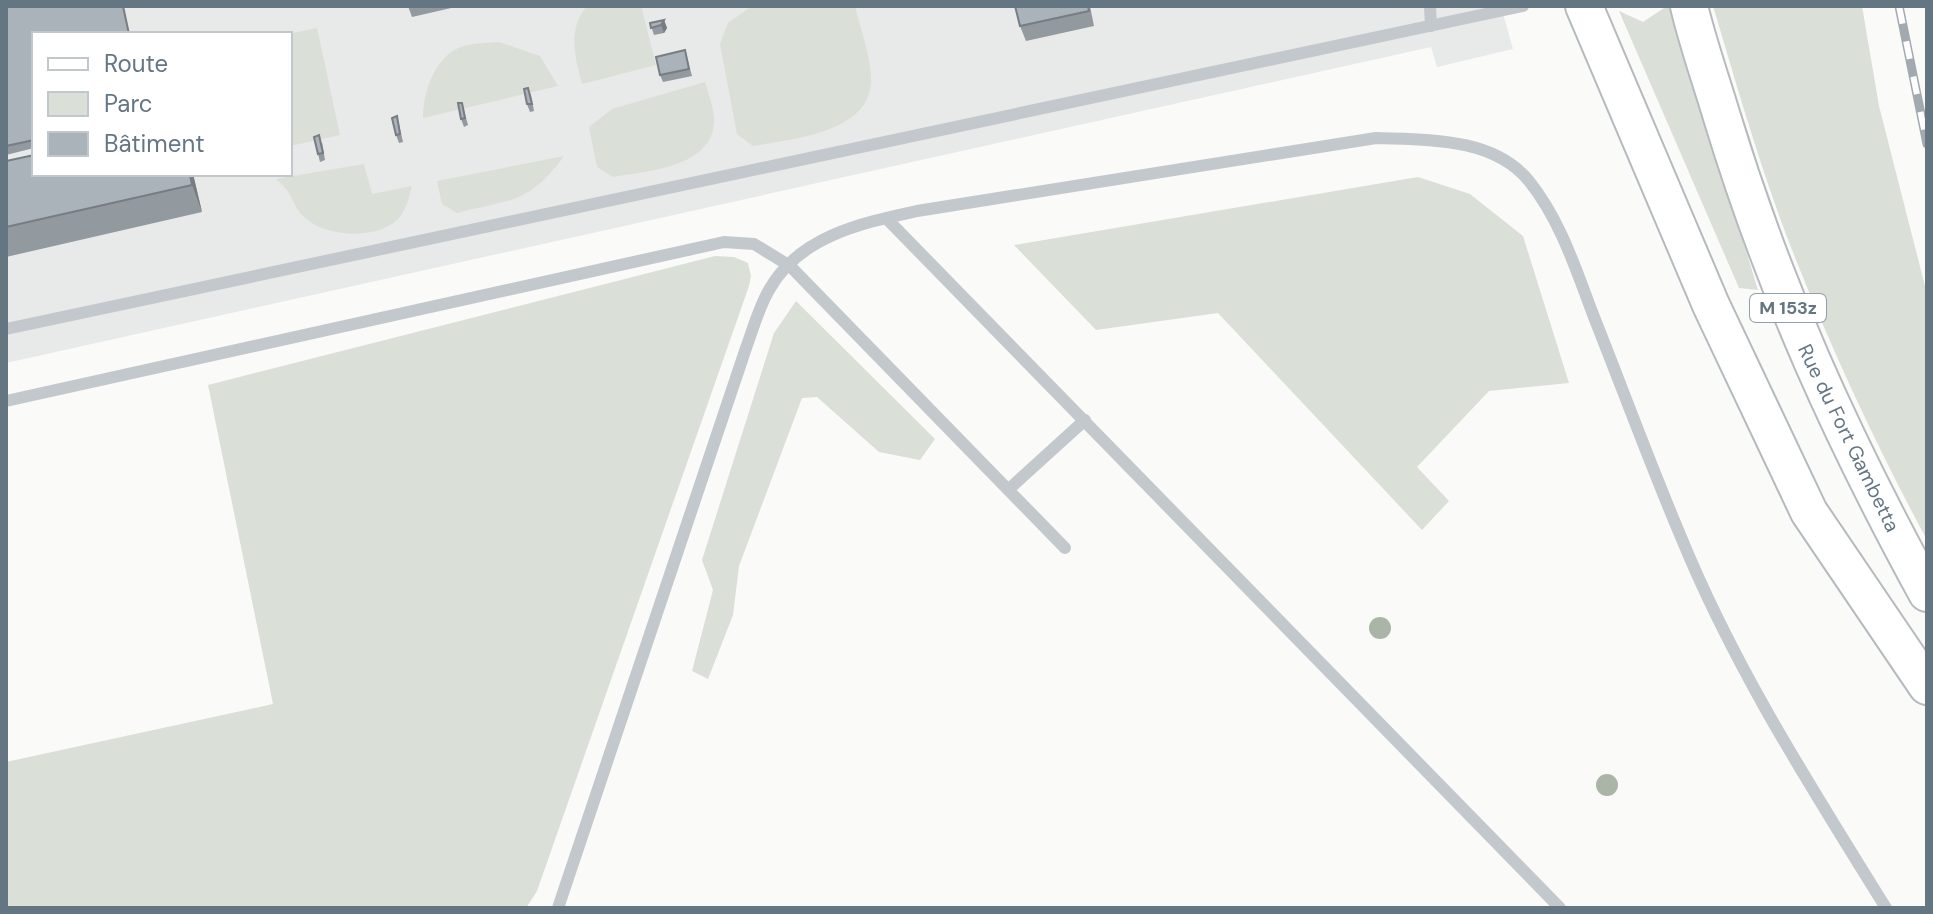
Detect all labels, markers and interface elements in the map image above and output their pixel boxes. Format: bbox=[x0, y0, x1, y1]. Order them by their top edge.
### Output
legend bbox=[32, 32, 292, 176]
text: Route bbox=[104, 48, 168, 79]
text: Parc bbox=[104, 88, 153, 119]
text: Bâtiment bbox=[104, 128, 205, 159]
road number: M 153z bbox=[1750, 294, 1826, 322]
street label: Rue du Fort Gambetta bbox=[1792, 340, 1906, 536]

